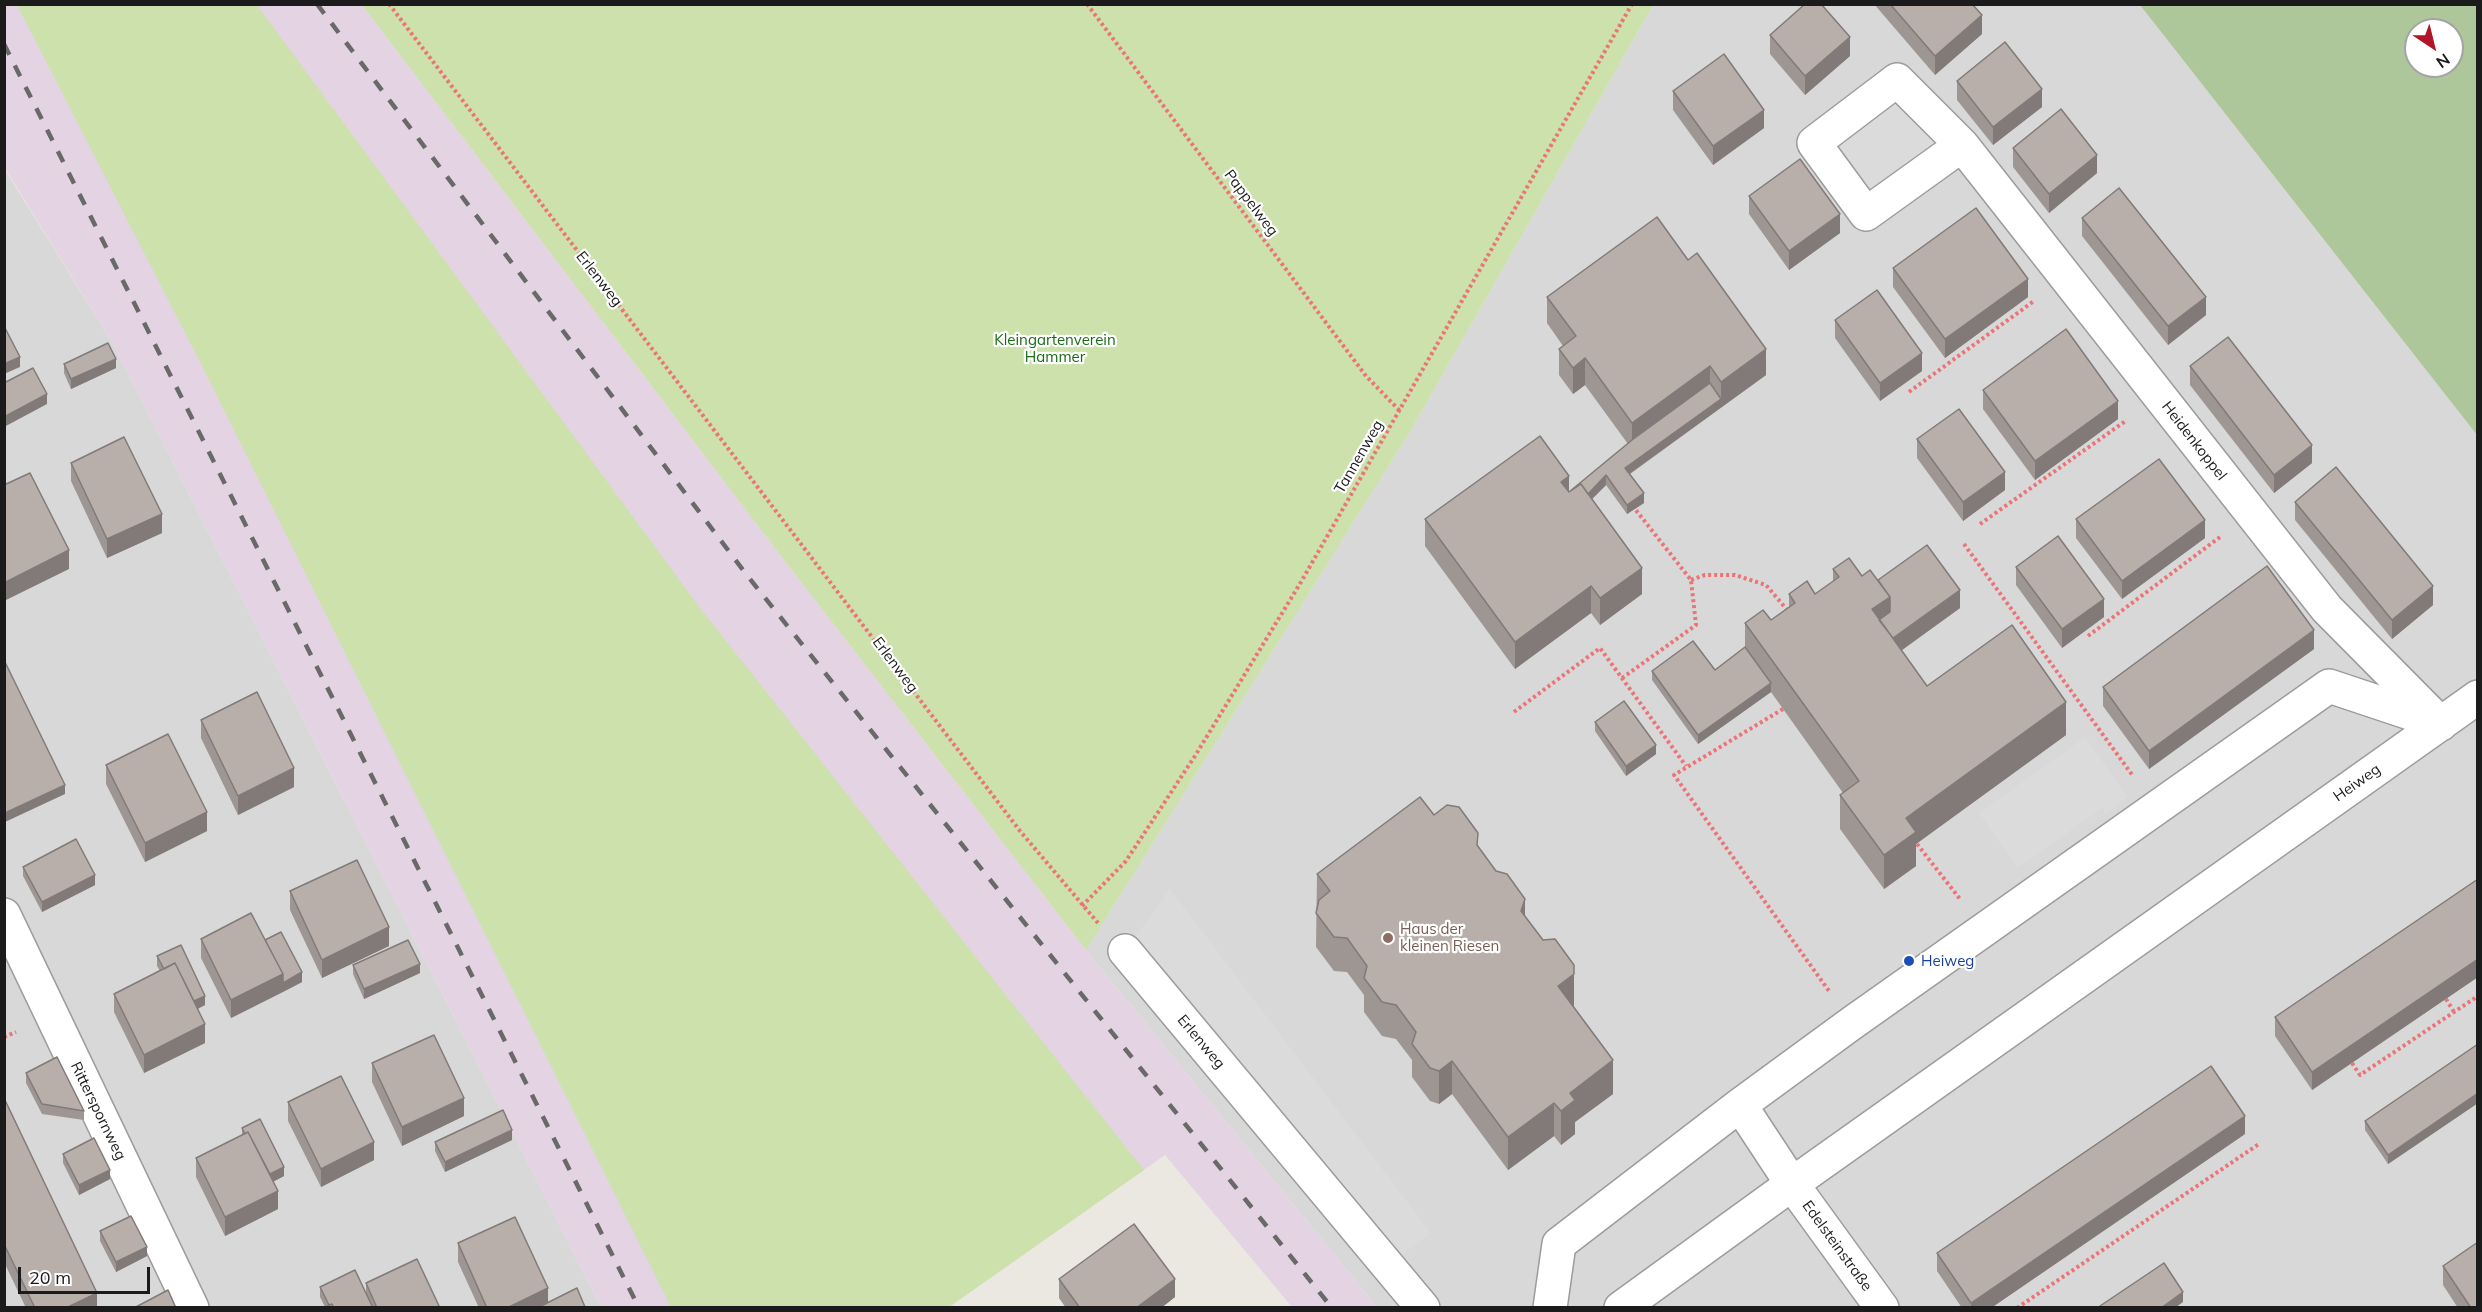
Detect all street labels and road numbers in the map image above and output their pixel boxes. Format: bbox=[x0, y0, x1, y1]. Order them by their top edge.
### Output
street label: Pappelweg bbox=[1220, 166, 1282, 240]
street label: Erlenweg bbox=[572, 248, 626, 310]
street label: Heidenkoppel bbox=[2158, 398, 2230, 484]
street label: Tannenweg bbox=[1331, 417, 1387, 497]
street label: Erlenweg bbox=[868, 634, 922, 696]
street label: Heiweg bbox=[2330, 760, 2384, 806]
street label: Erlenweg bbox=[1173, 1011, 1229, 1073]
street label: Ritterspornweg bbox=[66, 1059, 130, 1163]
street label: Edelsteinstraße bbox=[1798, 1197, 1876, 1295]

